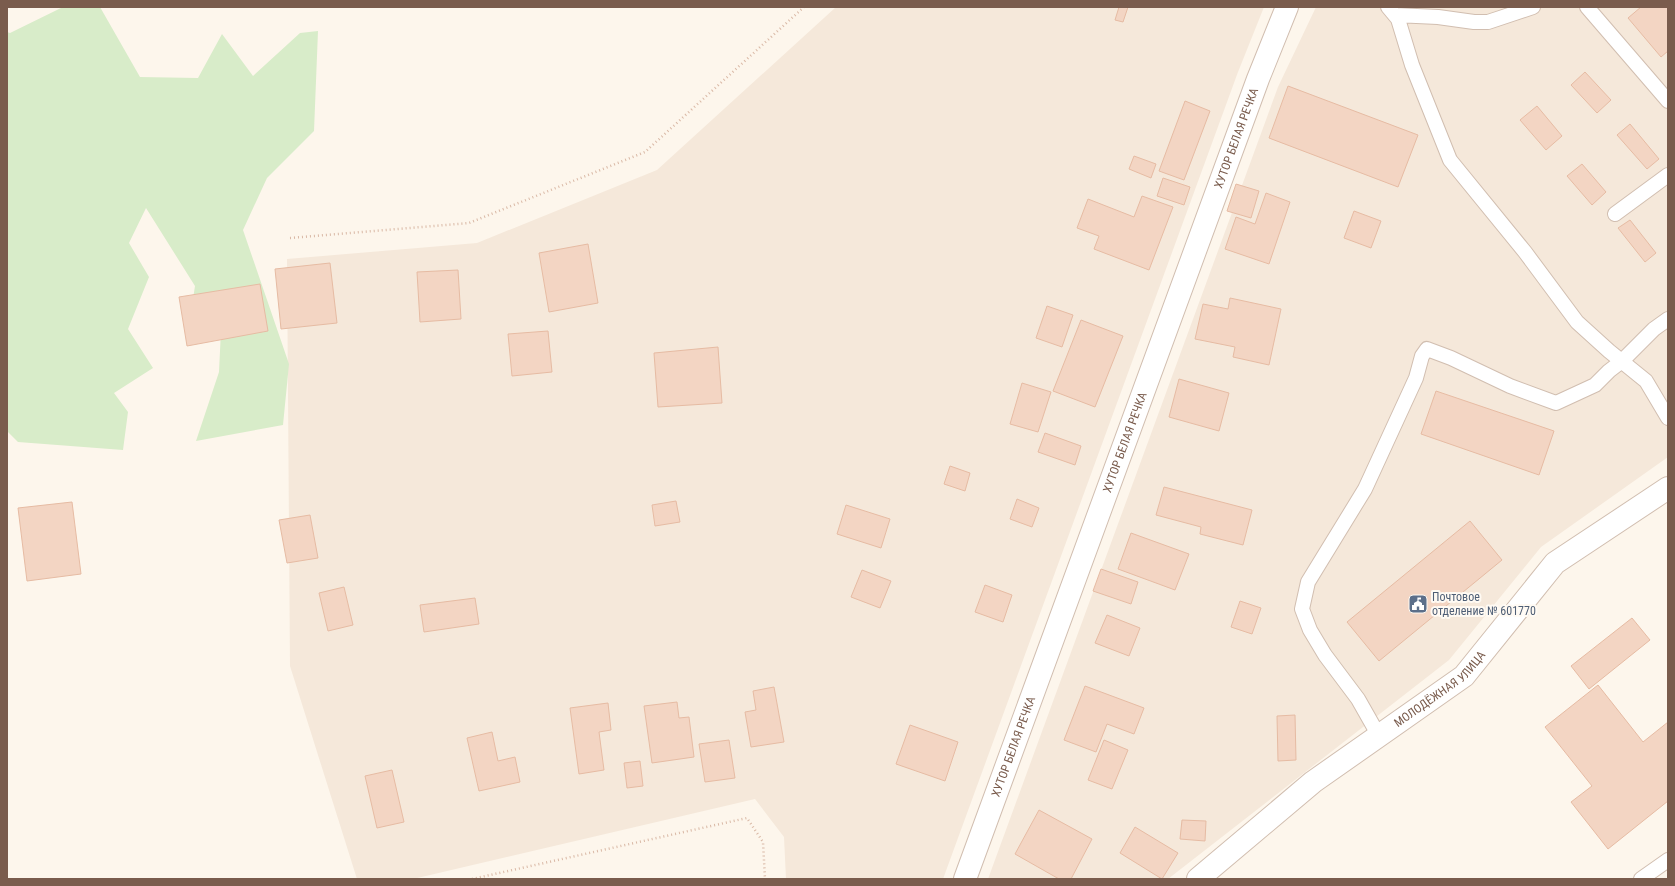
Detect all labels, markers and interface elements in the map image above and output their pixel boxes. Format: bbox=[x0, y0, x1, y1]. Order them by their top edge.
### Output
street label: ХУТОР БЕЛАЯ РЕЧКА bbox=[1212, 86, 1261, 190]
street label: ХУТОР БЕЛАЯ РЕЧКА bbox=[1100, 390, 1150, 495]
place label: Почтовое отделение № 601770 bbox=[1432, 590, 1536, 618]
public building icon: Почтовое отделение № 601770 bbox=[1407, 593, 1429, 615]
street label: МОЛОДЁЖНАЯ УЛИЦА bbox=[1391, 648, 1488, 730]
street label: ХУТОР БЕЛАЯ РЕЧКА bbox=[989, 694, 1038, 799]

